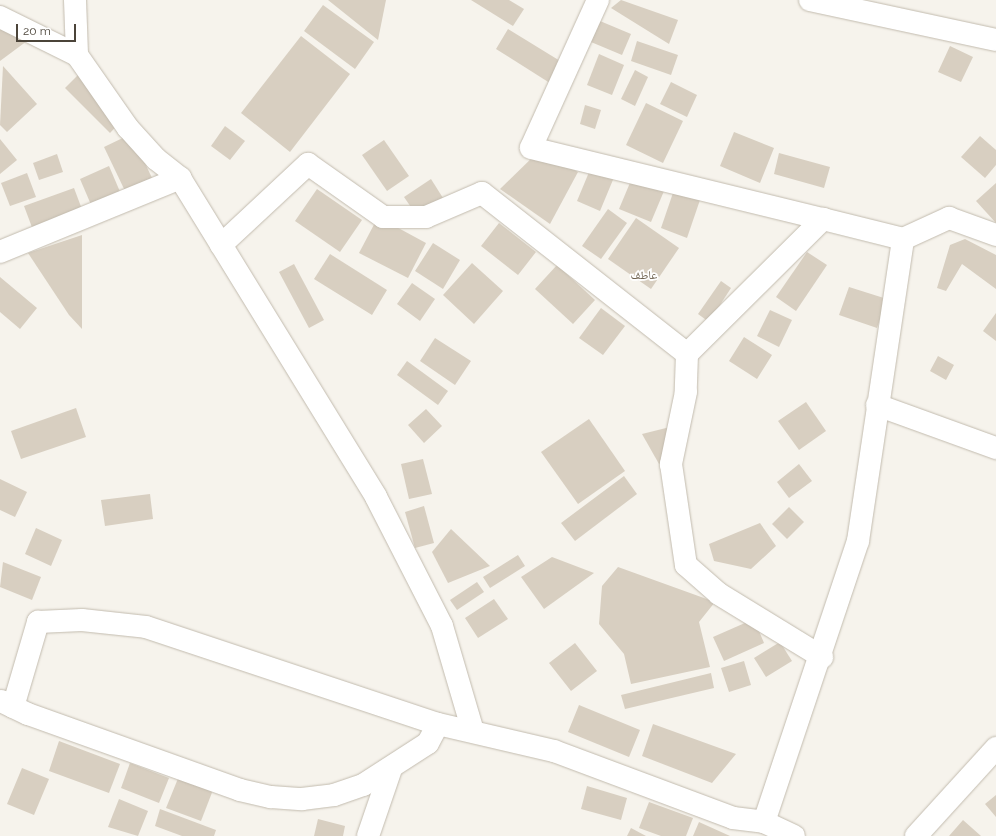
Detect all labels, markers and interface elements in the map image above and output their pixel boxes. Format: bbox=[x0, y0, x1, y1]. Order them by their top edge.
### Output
scale bar bbox=[18, 16, 78, 42]
text: 20 m bbox=[23, 24, 51, 38]
district label: عاطف bbox=[631, 269, 657, 283]

